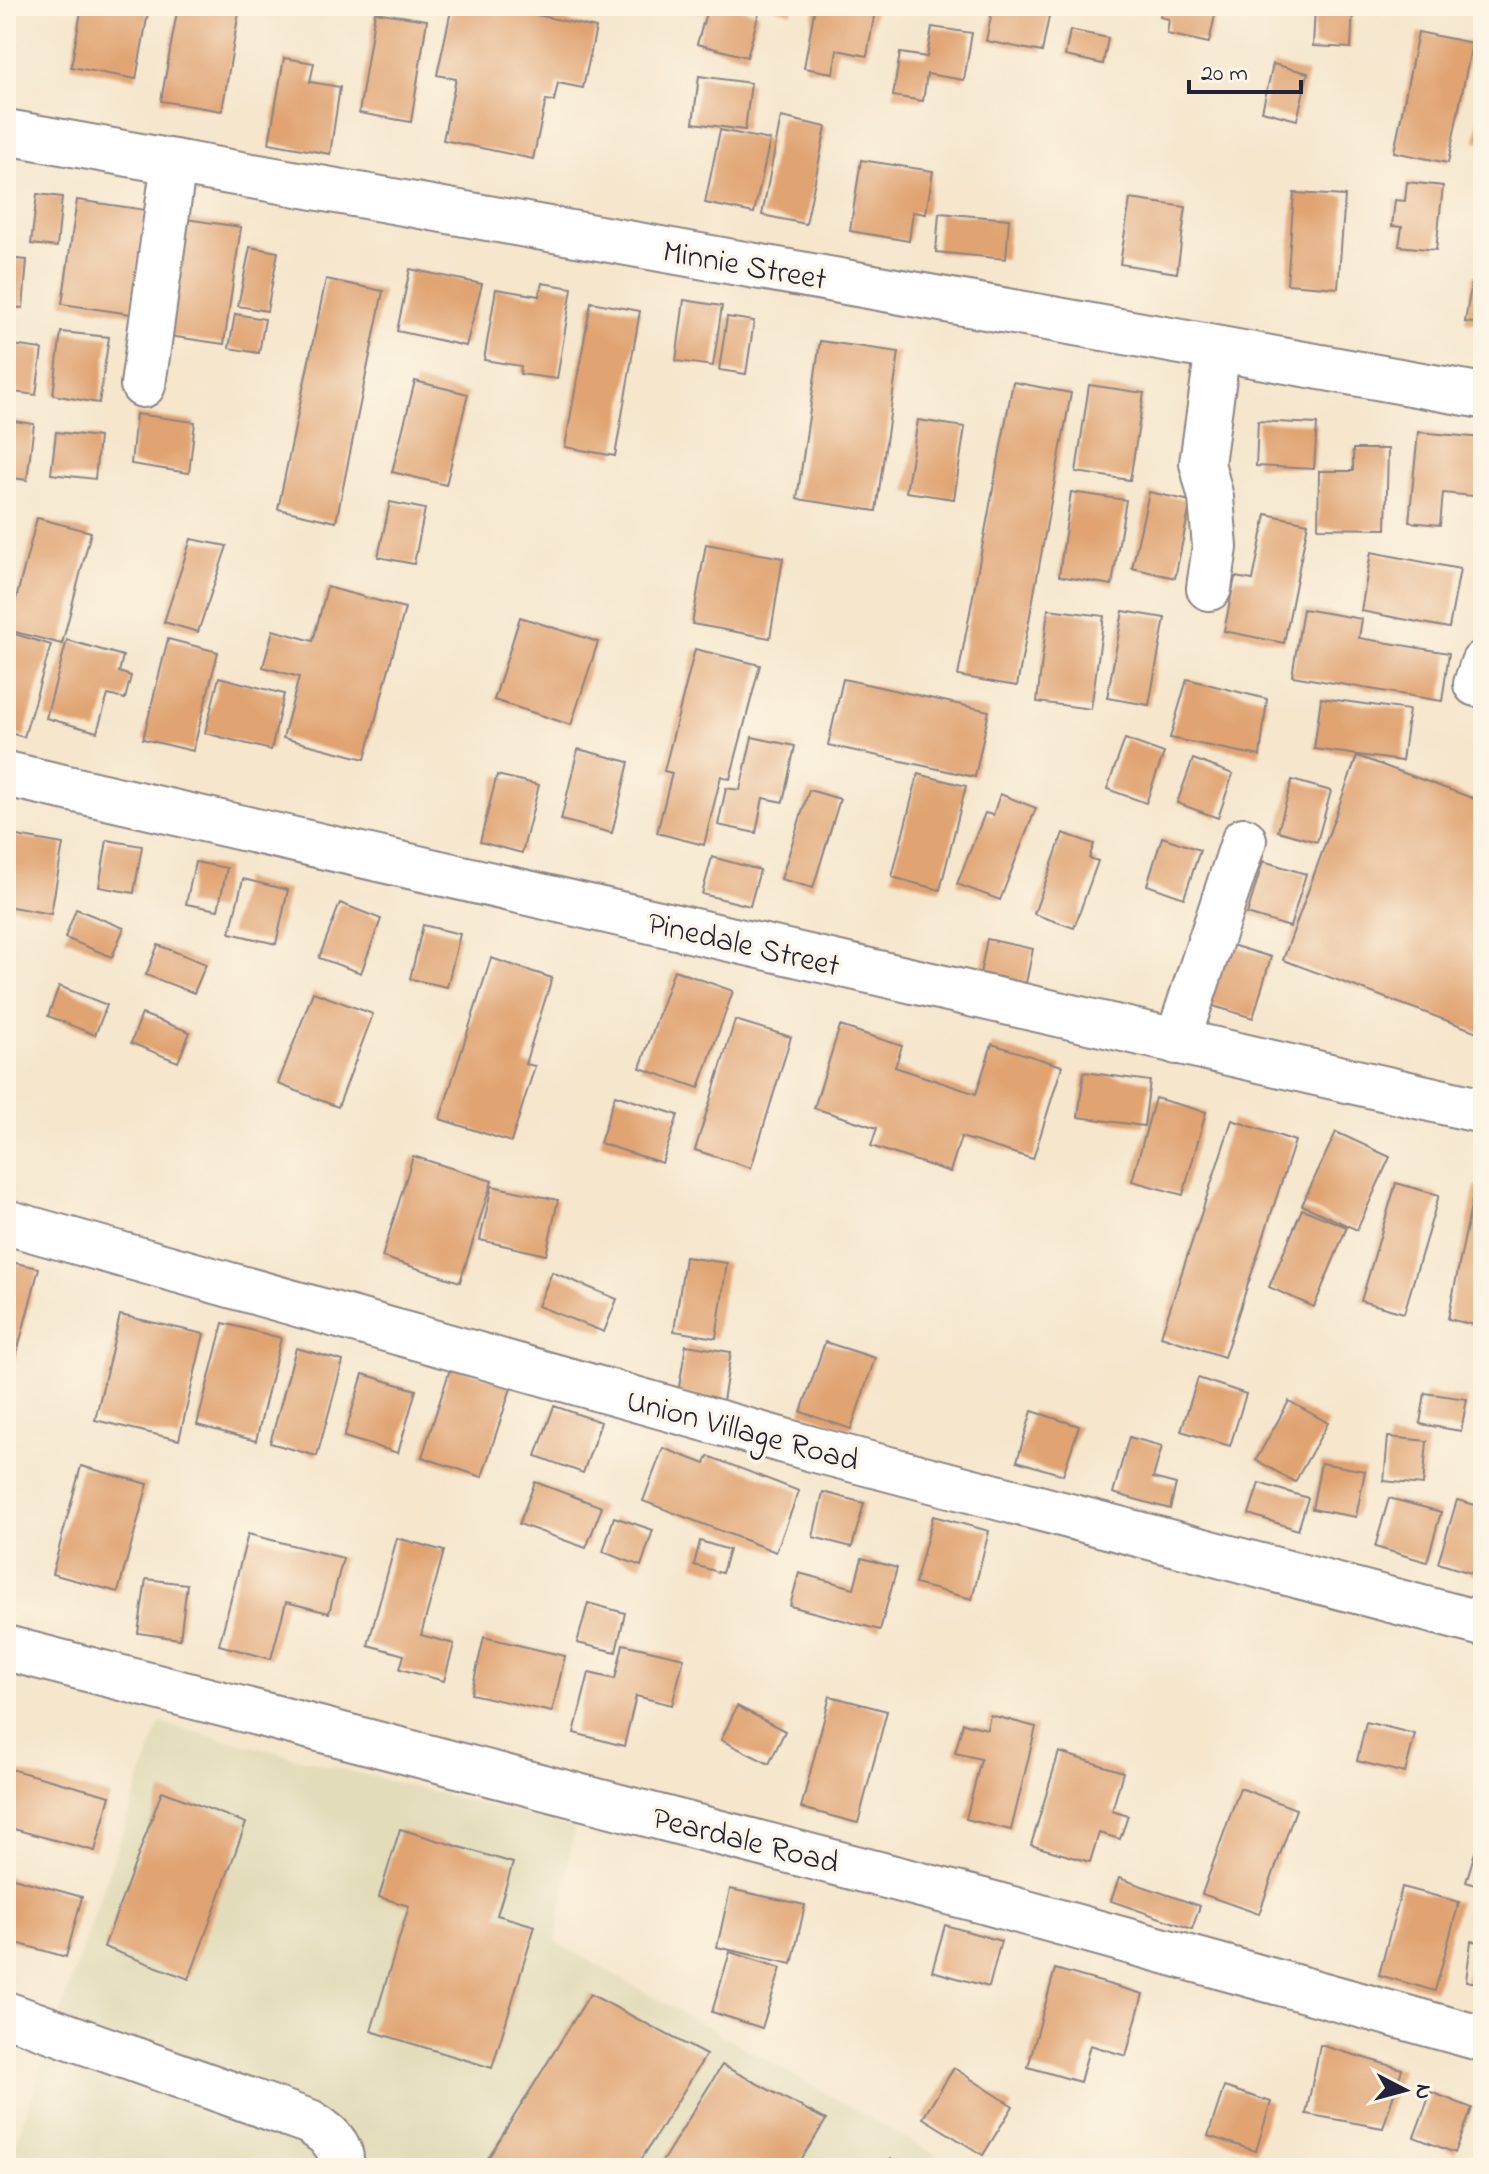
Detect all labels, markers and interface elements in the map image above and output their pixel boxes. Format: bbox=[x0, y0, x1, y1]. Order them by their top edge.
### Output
scale bar bbox=[1189, 44, 1301, 94]
text: 20 m bbox=[1201, 57, 1248, 92]
street label: Minnie Street bbox=[659, 230, 830, 305]
street label: Pinedale Street bbox=[642, 901, 844, 991]
street label: Union Village Road bbox=[621, 1379, 864, 1486]
street label: Peardale Road bbox=[647, 1797, 843, 1888]
north arrow bbox=[1365, 2050, 1445, 2130]
text: N bbox=[1405, 2083, 1439, 2101]

